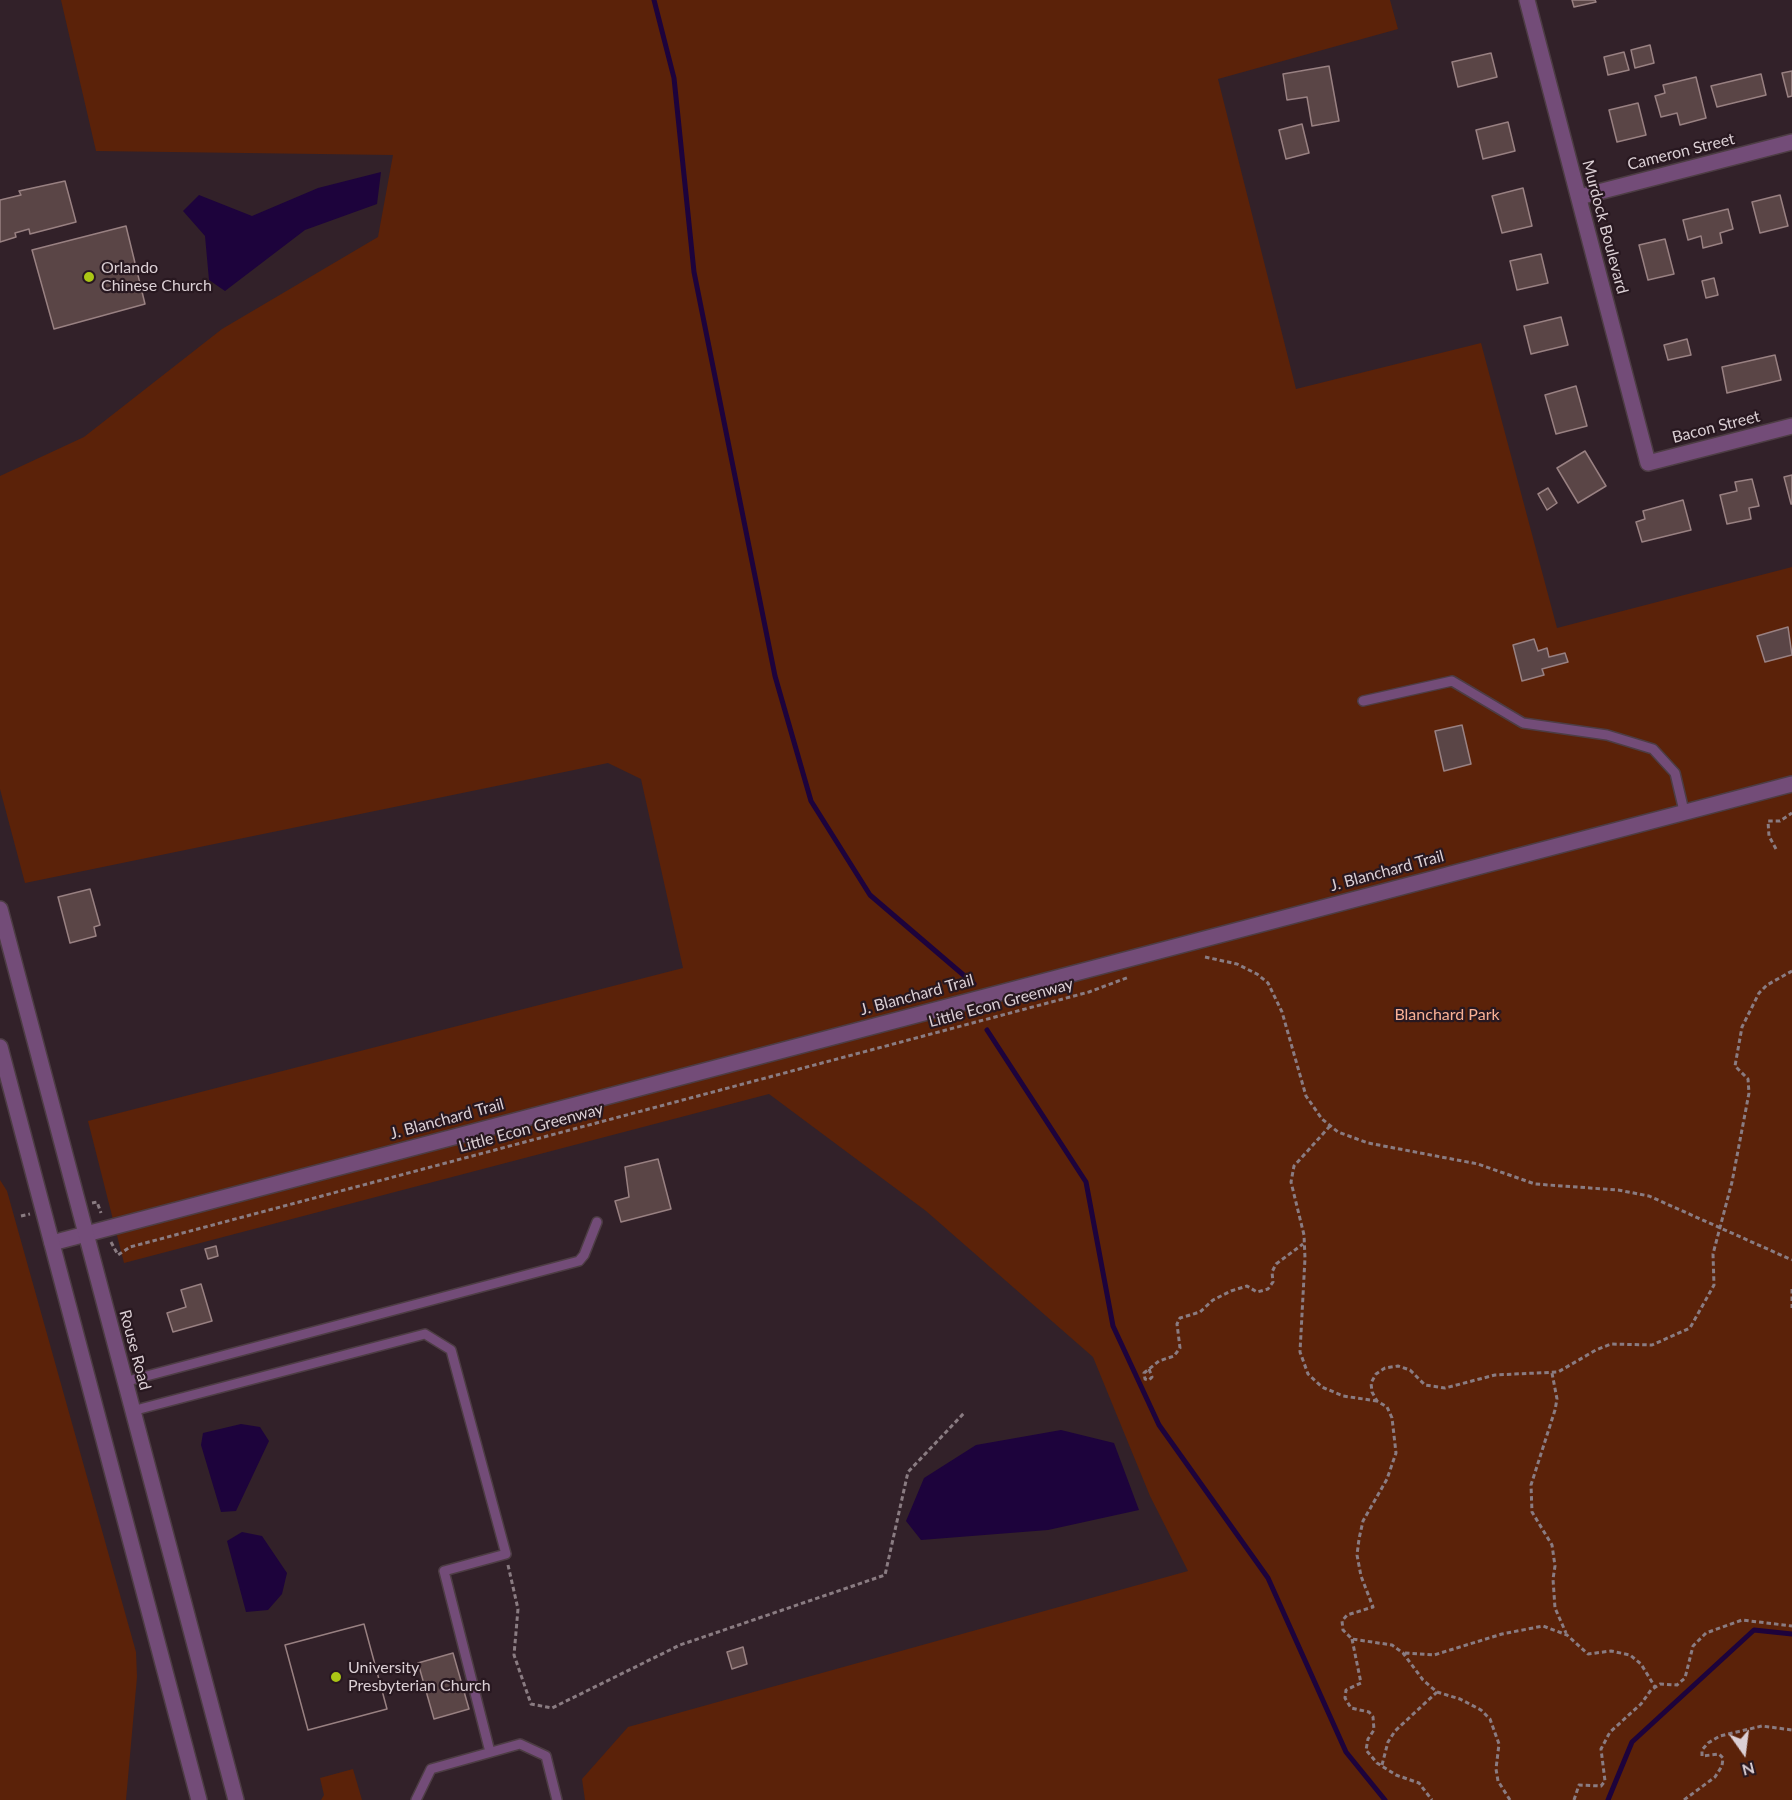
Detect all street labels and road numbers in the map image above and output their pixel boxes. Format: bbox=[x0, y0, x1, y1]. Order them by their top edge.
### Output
street label: Cameron Street bbox=[1625, 129, 1737, 175]
street label: Murdock Boulevard bbox=[1578, 158, 1632, 296]
street label: Bacon Street bbox=[1670, 407, 1762, 447]
street label: J. Blanchard Trail bbox=[1328, 847, 1446, 895]
street label: J. Blanchard Trail bbox=[858, 971, 976, 1019]
street label: Little Econ Greenway bbox=[927, 974, 1075, 1032]
street label: J. Blanchard Trail bbox=[388, 1095, 506, 1143]
street label: Little Econ Greenway bbox=[457, 1099, 605, 1157]
street label: Rouse Road bbox=[115, 1308, 155, 1392]

